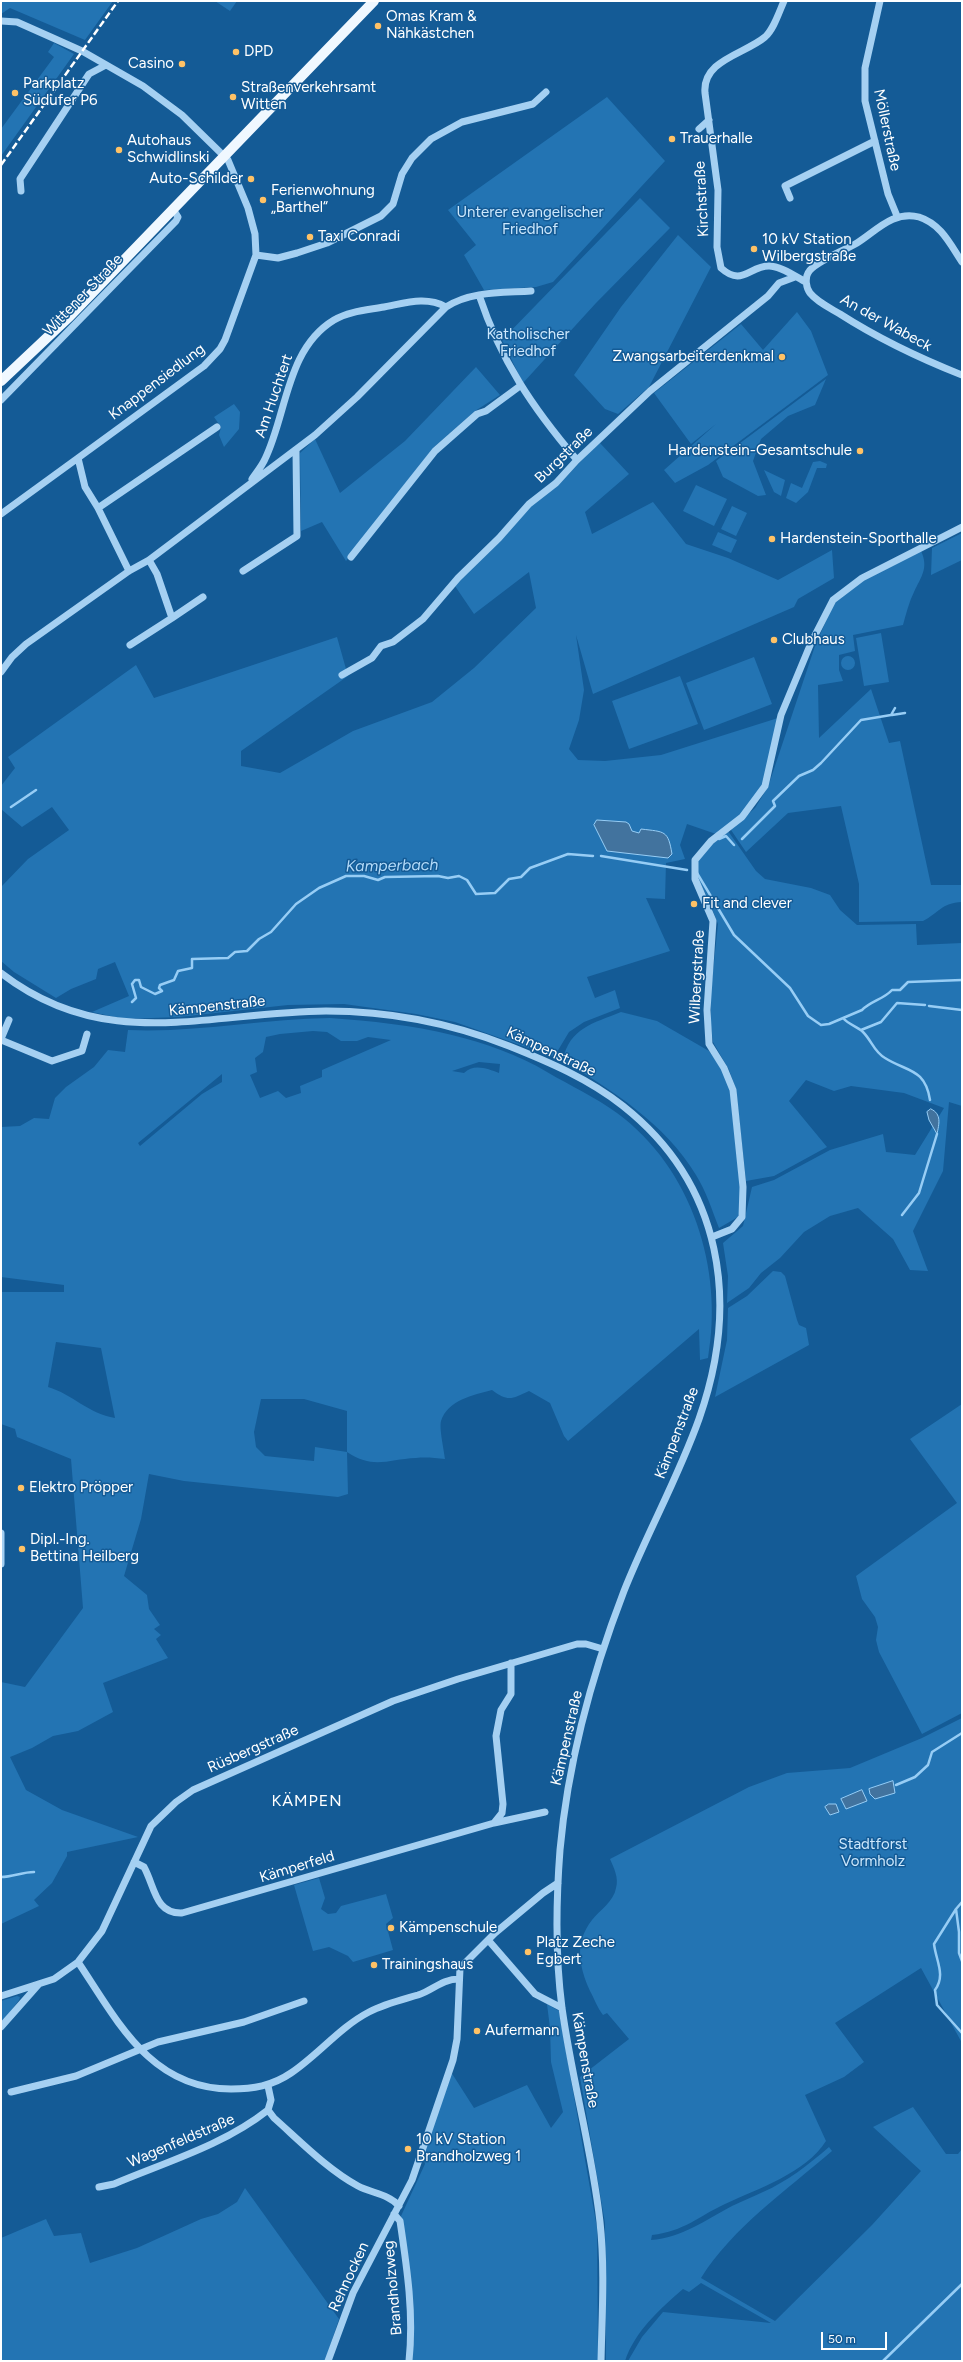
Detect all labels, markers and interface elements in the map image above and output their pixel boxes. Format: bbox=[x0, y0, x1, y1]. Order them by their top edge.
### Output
place label: Omas Kram & Nähkästchen bbox=[386, 8, 477, 43]
marker: Omas Kram & Nähkästchen bbox=[373, 21, 383, 31]
place label: DPD bbox=[244, 43, 273, 61]
marker: DPD bbox=[231, 47, 241, 57]
place label: Casino bbox=[128, 55, 174, 73]
marker: Casino bbox=[177, 59, 187, 69]
place label: Parkplatz Südufer P6 bbox=[23, 75, 97, 110]
place label: Straßenverkehrsamt Witten bbox=[241, 79, 376, 114]
street label: Möllerstraße bbox=[870, 87, 904, 173]
marker: Parkplatz Südufer P6 bbox=[10, 88, 20, 98]
marker: Straßenverkehrsamt Witten bbox=[228, 92, 238, 102]
place label: Trauerhalle bbox=[680, 130, 753, 148]
place label: Autohaus Schwidlinski bbox=[127, 132, 210, 167]
marker: Trauerhalle bbox=[667, 134, 677, 144]
marker: Autohaus Schwidlinski bbox=[114, 145, 124, 155]
street label: Kirchstraße bbox=[691, 160, 713, 238]
place label: Auto-Schilder bbox=[149, 170, 243, 188]
marker: Auto-Schilder bbox=[246, 174, 256, 184]
place label: Ferienwohnung „Barthel“ bbox=[271, 182, 375, 217]
marker: Ferienwohnung „Barthel“ bbox=[258, 195, 268, 205]
park label: Unterer evangelischer Friedhof bbox=[457, 204, 603, 239]
place label: Taxi Conradi bbox=[318, 228, 400, 246]
place label: 10 kV Station Wilbergstraße bbox=[762, 231, 856, 266]
marker: Taxi Conradi bbox=[305, 232, 315, 242]
marker: 10 kV Station Wilbergstraße bbox=[749, 244, 759, 254]
street label: Wittener Straße bbox=[39, 250, 127, 340]
street label: An der Wabeck bbox=[837, 290, 935, 356]
park label: Katholischer Friedhof bbox=[487, 326, 569, 361]
street label: Knappensiedlung bbox=[105, 340, 209, 424]
place label: Zwangsarbeiterdenkmal bbox=[613, 348, 774, 366]
street label: Am Huchtert bbox=[251, 352, 297, 440]
marker: Zwangsarbeiterdenkmal bbox=[777, 352, 787, 362]
street label: Burgstraße bbox=[531, 423, 597, 487]
place label: Hardenstein-Gesamtschule bbox=[668, 442, 852, 460]
marker: Hardenstein-Gesamtschule bbox=[855, 446, 865, 456]
place label: Hardenstein-Sporthalle bbox=[780, 530, 937, 548]
marker: Hardenstein-Sporthalle bbox=[767, 534, 777, 544]
place label: Clubhaus bbox=[782, 631, 845, 649]
marker: Clubhaus bbox=[769, 635, 779, 645]
water label: Kamperbach bbox=[345, 856, 439, 876]
place label: Fit and clever bbox=[702, 895, 792, 913]
marker: Fit and clever bbox=[689, 899, 699, 909]
street label: Wilbergstraße bbox=[686, 930, 708, 1024]
street label: Kämpenstraße bbox=[168, 992, 266, 1020]
street label: Kämpenstraße bbox=[503, 1023, 599, 1081]
street label: Kämpenstraße bbox=[651, 1384, 703, 1482]
place label: Elektro Pröpper bbox=[29, 1479, 133, 1497]
marker: Elektro Pröpper bbox=[16, 1483, 26, 1493]
place label: Dipl.-Ing. Bettina Heilberg bbox=[30, 1531, 139, 1566]
marker: Dipl.-Ing. Bettina Heilberg bbox=[17, 1544, 27, 1554]
street label: Kämpenstraße bbox=[547, 1689, 587, 1787]
street label: Rüsbergstraße bbox=[205, 1721, 301, 1777]
district label: KÄMPEN bbox=[271, 1791, 343, 1811]
park label: Stadtforst Vormholz bbox=[839, 1836, 907, 1871]
street label: Kämperfeld bbox=[257, 1847, 337, 1887]
place label: Kämpenschule bbox=[399, 1919, 497, 1937]
marker: Kämpenschule bbox=[386, 1923, 396, 1933]
place label: Platz Zeche Egbert bbox=[536, 1934, 615, 1969]
marker: Platz Zeche Egbert bbox=[523, 1947, 533, 1957]
place label: Trainingshaus bbox=[382, 1956, 473, 1974]
marker: Trainingshaus bbox=[369, 1960, 379, 1970]
street label: Kämpenstraße bbox=[568, 2011, 602, 2109]
place label: Aufermann bbox=[485, 2022, 559, 2040]
marker: Aufermann bbox=[472, 2026, 482, 2036]
street label: Wagenfeldstraße bbox=[125, 2110, 237, 2172]
place label: 10 kV Station Brandholzweg 1 bbox=[416, 2131, 521, 2166]
marker: 10 kV Station Brandholzweg 1 bbox=[403, 2144, 413, 2154]
street label: Rehnocken bbox=[325, 2239, 373, 2315]
street label: Brandholzweg bbox=[380, 2240, 406, 2336]
scale bar bbox=[823, 2324, 889, 2350]
text: 50 m bbox=[828, 2332, 856, 2346]

